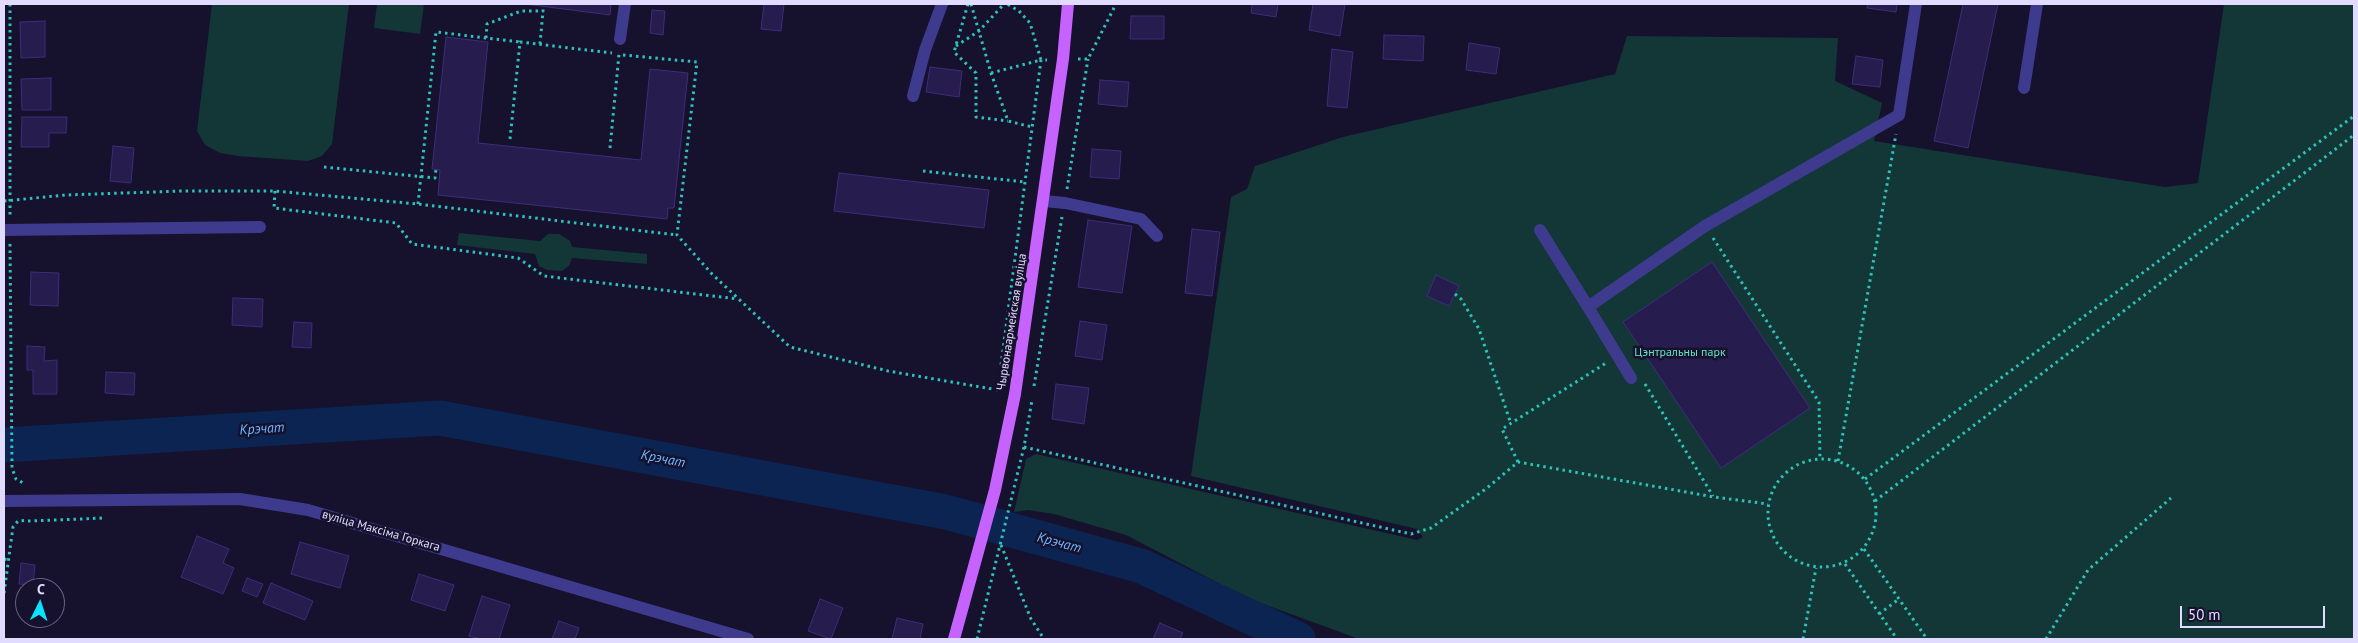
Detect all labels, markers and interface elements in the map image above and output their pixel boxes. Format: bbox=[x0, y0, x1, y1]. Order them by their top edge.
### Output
street label: Чырвонаармейская вуліца bbox=[994, 252, 1030, 392]
park label: Цэнтральны парк bbox=[1634, 346, 1726, 360]
water label: Крэчат bbox=[239, 419, 285, 439]
water label: Крэчат bbox=[639, 446, 687, 472]
street label: вуліца Максіма Горкага bbox=[320, 507, 442, 555]
water label: Крэчат bbox=[1035, 529, 1083, 557]
north arrow bbox=[15, 578, 65, 628]
text: С bbox=[36, 580, 46, 598]
scale bar bbox=[2183, 596, 2328, 628]
text: 50 m bbox=[2188, 605, 2221, 624]

